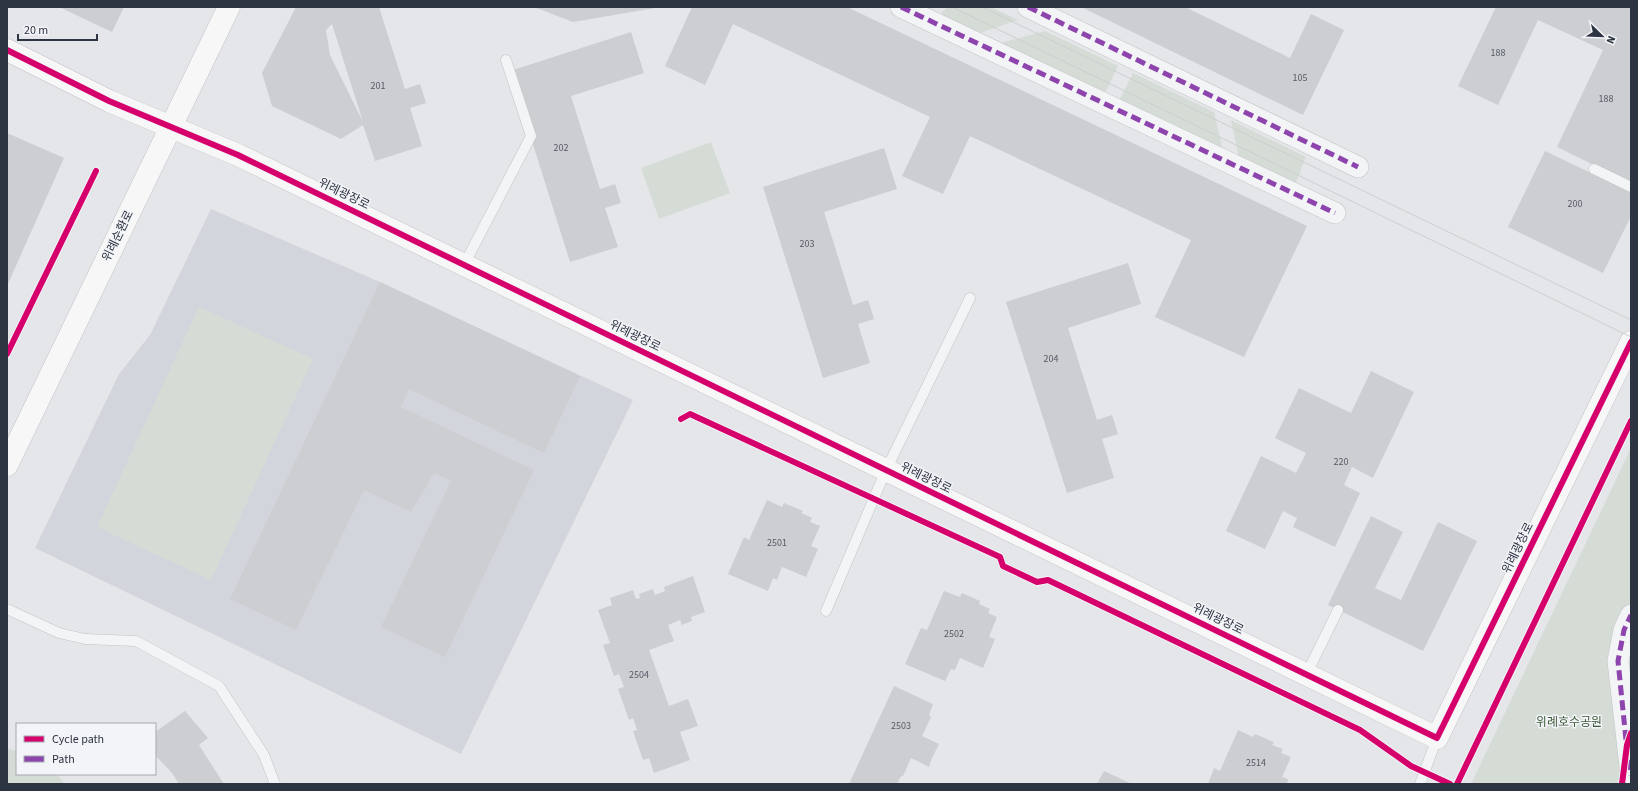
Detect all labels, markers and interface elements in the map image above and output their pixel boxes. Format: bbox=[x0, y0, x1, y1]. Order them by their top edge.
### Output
scale bar bbox=[18, 16, 97, 42]
north arrow bbox=[1582, 16, 1622, 56]
text: 20 m bbox=[24, 22, 48, 39]
text: N bbox=[1602, 33, 1619, 46]
house number: 188 bbox=[1491, 46, 1505, 60]
house number: 105 bbox=[1293, 71, 1307, 85]
house number: 201 bbox=[371, 79, 385, 93]
house number: 188 bbox=[1599, 92, 1613, 106]
house number: 202 bbox=[554, 141, 568, 155]
street label: 위례광장로 bbox=[315, 174, 373, 214]
house number: 200 bbox=[1568, 197, 1582, 211]
street label: 위례순환로 bbox=[98, 207, 138, 265]
house number: 203 bbox=[800, 237, 814, 251]
street label: 위례광장로 bbox=[606, 316, 664, 356]
house number: 204 bbox=[1044, 352, 1058, 366]
house number: 220 bbox=[1334, 455, 1348, 469]
street label: 위례광장로 bbox=[897, 458, 955, 498]
street label: 위례광장로 bbox=[1498, 519, 1538, 577]
house number: 2501 bbox=[767, 536, 787, 550]
street label: 위례광장로 bbox=[1189, 599, 1247, 639]
house number: 2502 bbox=[944, 627, 964, 641]
house number: 2504 bbox=[629, 668, 649, 682]
park label: 위례호수공원 bbox=[1536, 714, 1602, 731]
house number: 2503 bbox=[891, 719, 911, 733]
legend bbox=[16, 723, 156, 775]
text: Cycle path bbox=[52, 731, 104, 748]
text: Path bbox=[52, 751, 75, 768]
house number: 2514 bbox=[1246, 756, 1266, 770]

